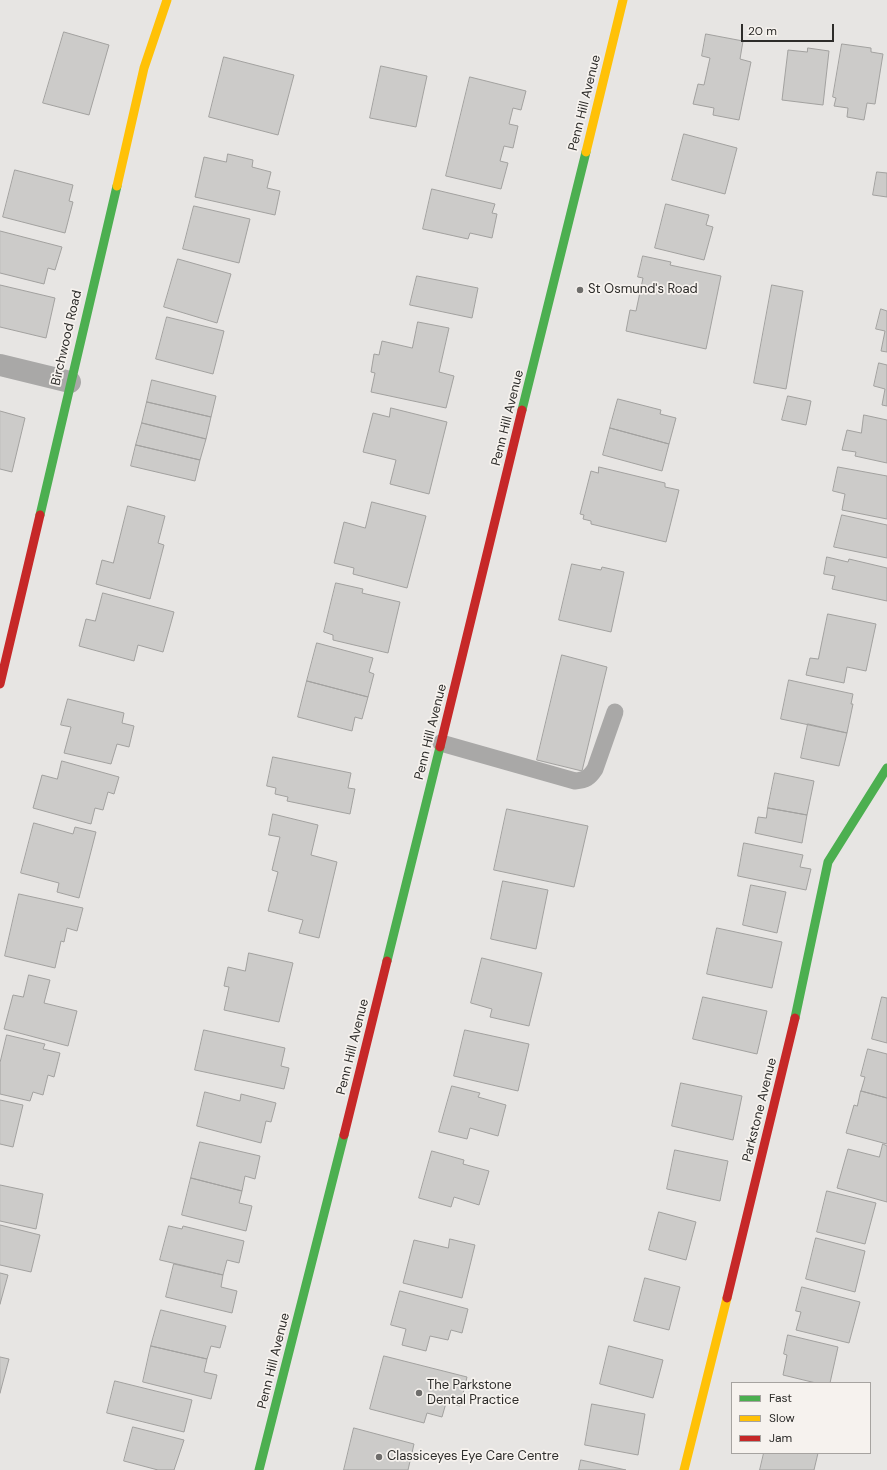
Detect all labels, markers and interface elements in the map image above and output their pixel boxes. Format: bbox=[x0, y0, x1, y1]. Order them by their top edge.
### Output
scale bar bbox=[743, 16, 836, 42]
text: 20 m bbox=[748, 23, 777, 39]
street label: Penn Hill Avenue bbox=[566, 53, 604, 153]
place label: St Osmund's Road bbox=[588, 282, 698, 298]
marker: St Osmund's Road bbox=[575, 285, 585, 295]
street label: Birchwood Road bbox=[48, 289, 86, 387]
street label: Penn Hill Avenue bbox=[489, 368, 527, 468]
street label: Penn Hill Avenue bbox=[412, 682, 450, 782]
street label: Penn Hill Avenue bbox=[334, 997, 372, 1097]
street label: Parkstone Avenue bbox=[740, 1056, 780, 1164]
street label: Penn Hill Avenue bbox=[255, 1311, 293, 1411]
place label: The Parkstone Dental Practice bbox=[427, 1378, 519, 1409]
legend bbox=[731, 1382, 871, 1454]
marker: The Parkstone Dental Practice bbox=[414, 1388, 424, 1398]
text: Fast bbox=[769, 1390, 792, 1406]
text: Slow bbox=[769, 1410, 795, 1426]
text: Jam bbox=[769, 1430, 792, 1446]
place label: Classiceyes Eye Care Centre bbox=[387, 1449, 559, 1465]
marker: Classiceyes Eye Care Centre bbox=[374, 1452, 384, 1462]

